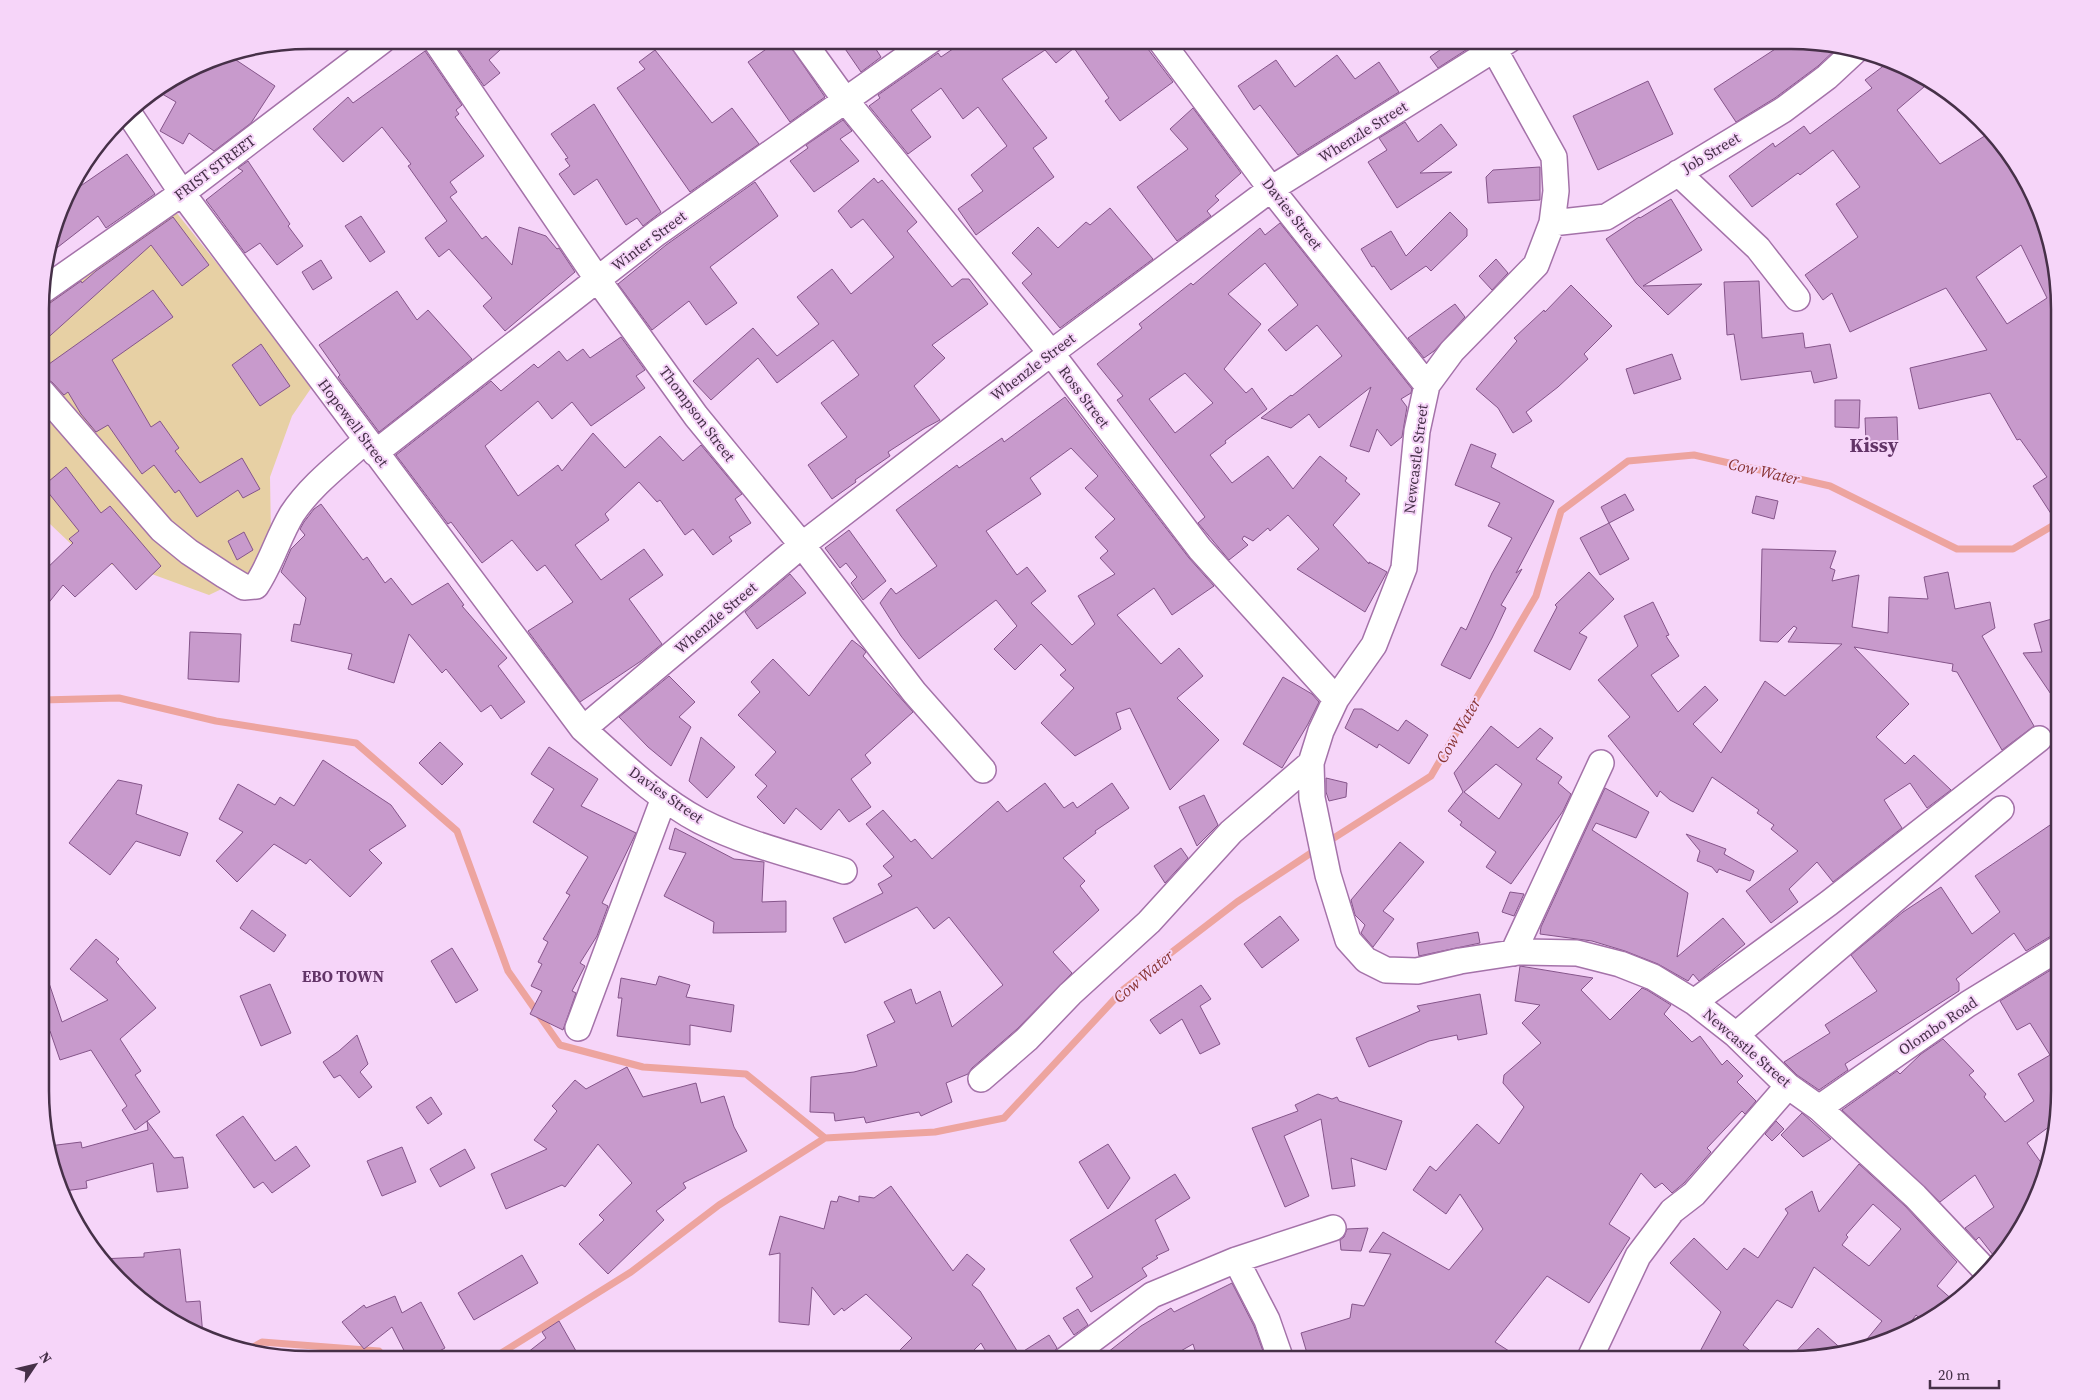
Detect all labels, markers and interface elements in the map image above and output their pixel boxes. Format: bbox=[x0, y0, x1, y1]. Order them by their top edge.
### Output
street label: Whenzle Street bbox=[1314, 96, 1411, 167]
street label: Job Street bbox=[1677, 127, 1744, 179]
street label: FRIST STREET bbox=[170, 130, 260, 205]
street label: Davies Street bbox=[1258, 173, 1327, 254]
street label: Winter Street bbox=[607, 205, 691, 276]
street label: Whenzle Street bbox=[986, 328, 1080, 406]
street label: Ross Street bbox=[1054, 361, 1115, 432]
street label: Thompson Street bbox=[655, 362, 740, 466]
street label: Hopewell Street bbox=[313, 374, 394, 471]
street label: Newcastle Street bbox=[1398, 403, 1433, 515]
district label: Kissy bbox=[1850, 431, 1899, 459]
water label: Cow Water bbox=[1726, 452, 1802, 490]
street label: Whenzle Street bbox=[670, 577, 761, 658]
water label: Cow Water bbox=[1430, 693, 1486, 767]
street label: Davies Street bbox=[625, 761, 708, 828]
water label: Cow Water bbox=[1108, 944, 1178, 1008]
district label: EBO TOWN bbox=[302, 965, 385, 987]
street label: Olombo Road bbox=[1894, 991, 1982, 1060]
street label: Newcastle Street bbox=[1699, 1004, 1796, 1092]
north arrow bbox=[10, 1340, 60, 1390]
text: N bbox=[35, 1348, 57, 1367]
scale bar bbox=[1930, 1358, 1999, 1390]
text: 20 m bbox=[1938, 1364, 1970, 1385]

